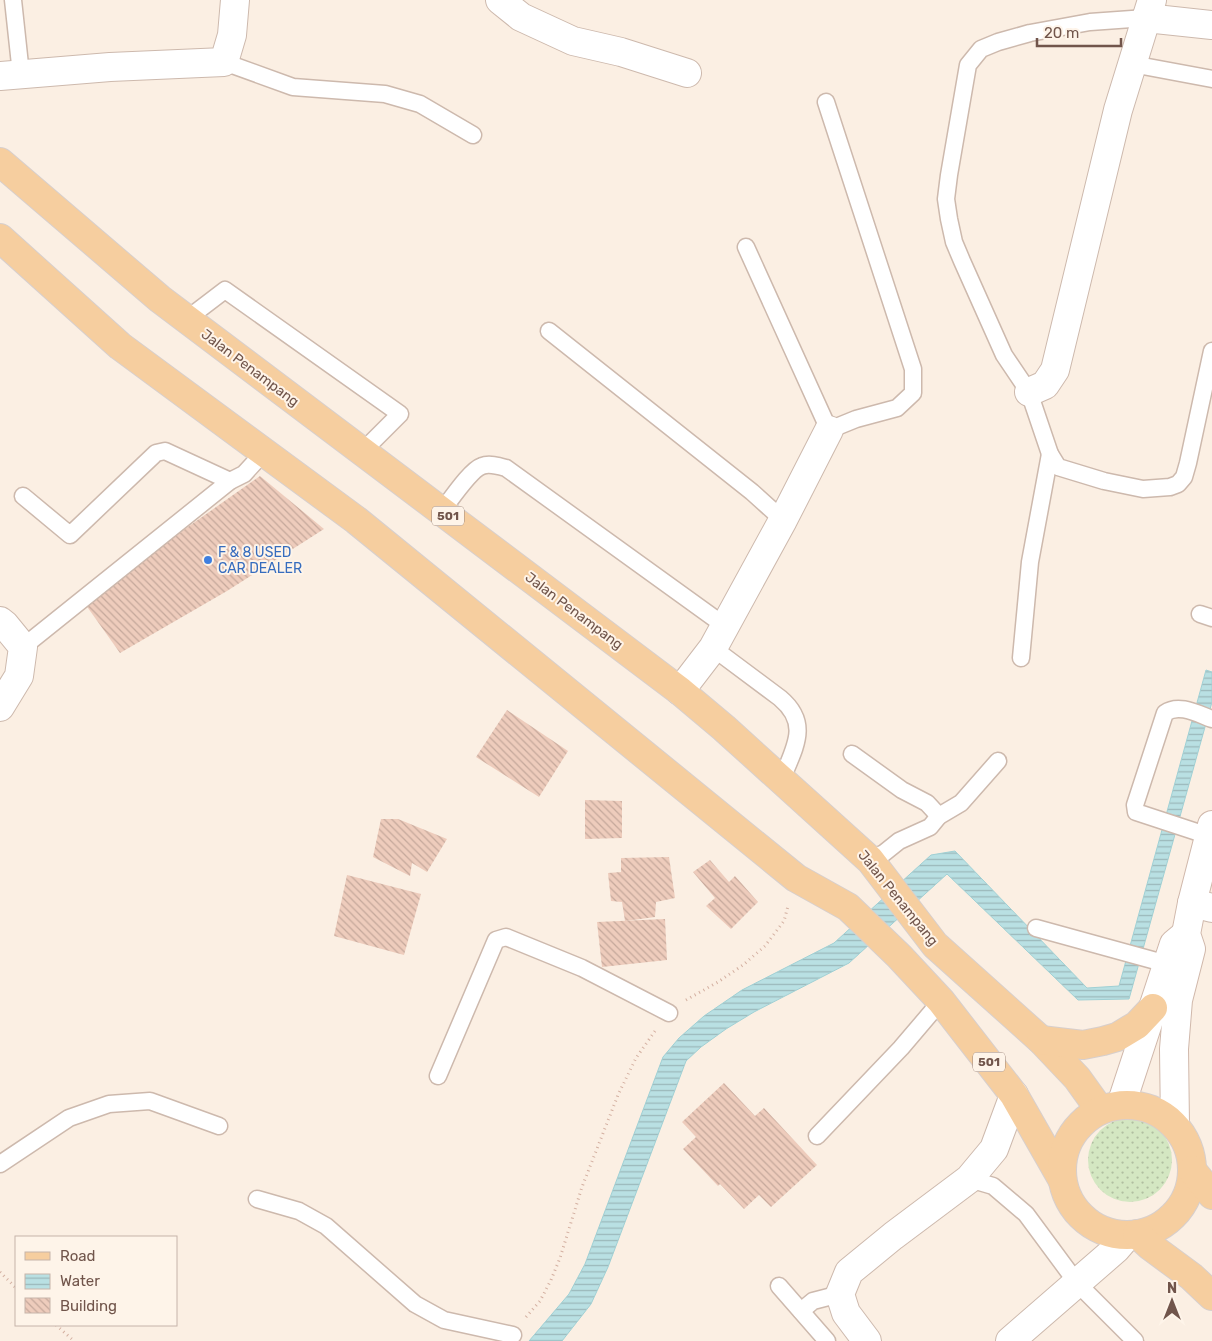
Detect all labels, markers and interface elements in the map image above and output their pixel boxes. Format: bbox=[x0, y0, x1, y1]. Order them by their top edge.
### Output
scale bar bbox=[1037, 15, 1121, 47]
text: 20 m bbox=[1044, 24, 1079, 42]
street label: Jalan Penampang bbox=[198, 326, 302, 410]
road number: 501 bbox=[432, 506, 464, 526]
place label: F & 8 USED CAR DEALER bbox=[218, 544, 302, 577]
marker: F & 8 USED CAR DEALER bbox=[202, 554, 214, 566]
street label: Jalan Penampang bbox=[522, 569, 626, 653]
street label: Jalan Penampang bbox=[854, 847, 942, 949]
road number: 501 bbox=[973, 1052, 1005, 1072]
legend bbox=[15, 1236, 178, 1326]
text: Road bbox=[60, 1247, 96, 1265]
text: Water bbox=[60, 1272, 100, 1290]
north arrow bbox=[1147, 1276, 1197, 1326]
text: N bbox=[1167, 1280, 1177, 1297]
text: Building bbox=[60, 1297, 117, 1315]

